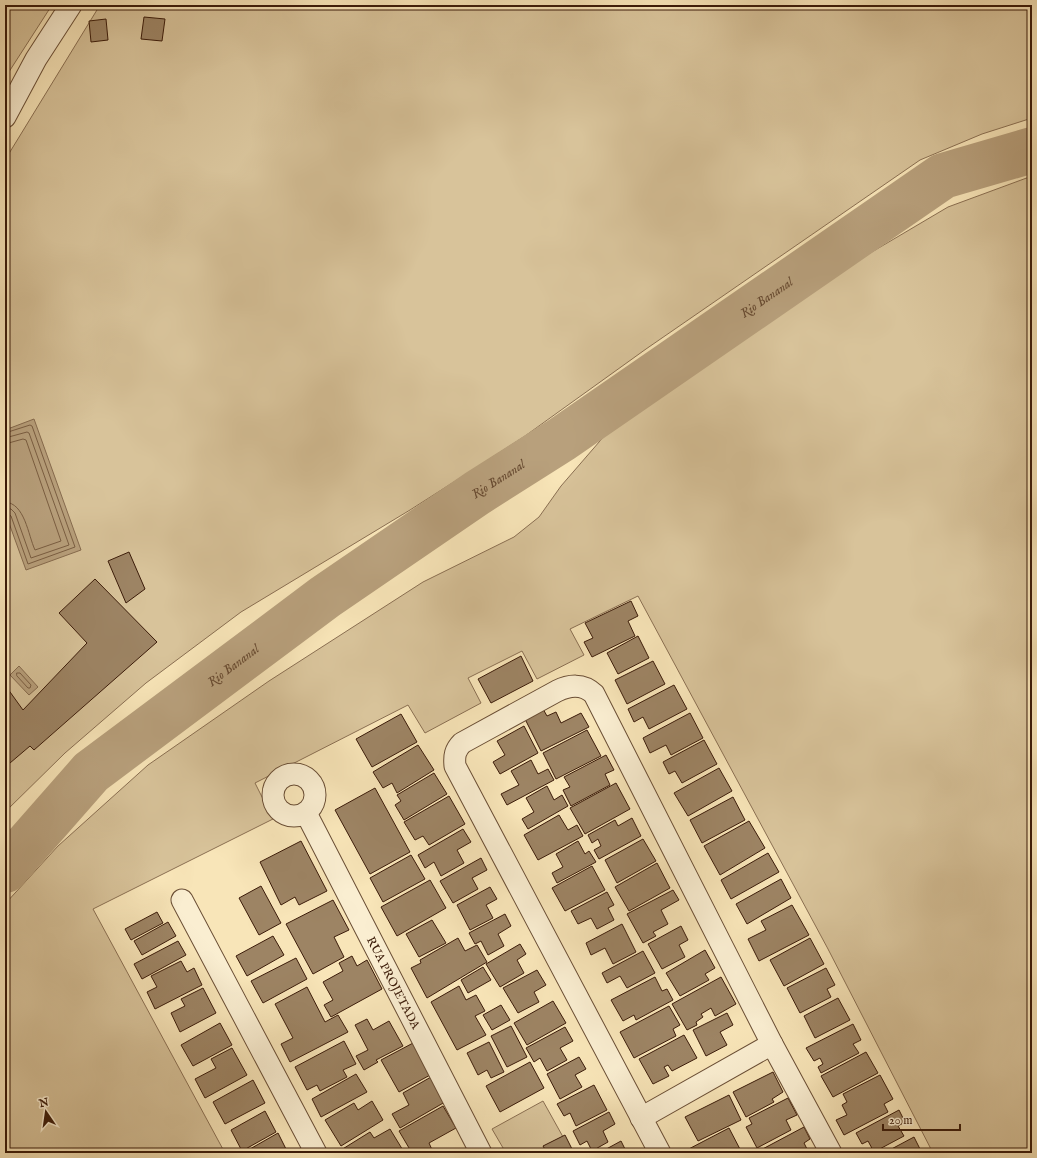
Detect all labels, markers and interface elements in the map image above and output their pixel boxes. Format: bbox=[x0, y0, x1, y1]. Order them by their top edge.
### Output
water label: Rio Bananal bbox=[737, 273, 797, 322]
water label: Rio Bananal bbox=[468, 456, 529, 503]
water label: Rio Bananal bbox=[204, 640, 263, 691]
street label: RUA PROJETADA bbox=[363, 934, 424, 1032]
north arrow bbox=[26, 1092, 66, 1132]
text: N bbox=[37, 1095, 51, 1111]
scale bar bbox=[883, 1106, 960, 1132]
text: 20 m bbox=[889, 1113, 912, 1128]

